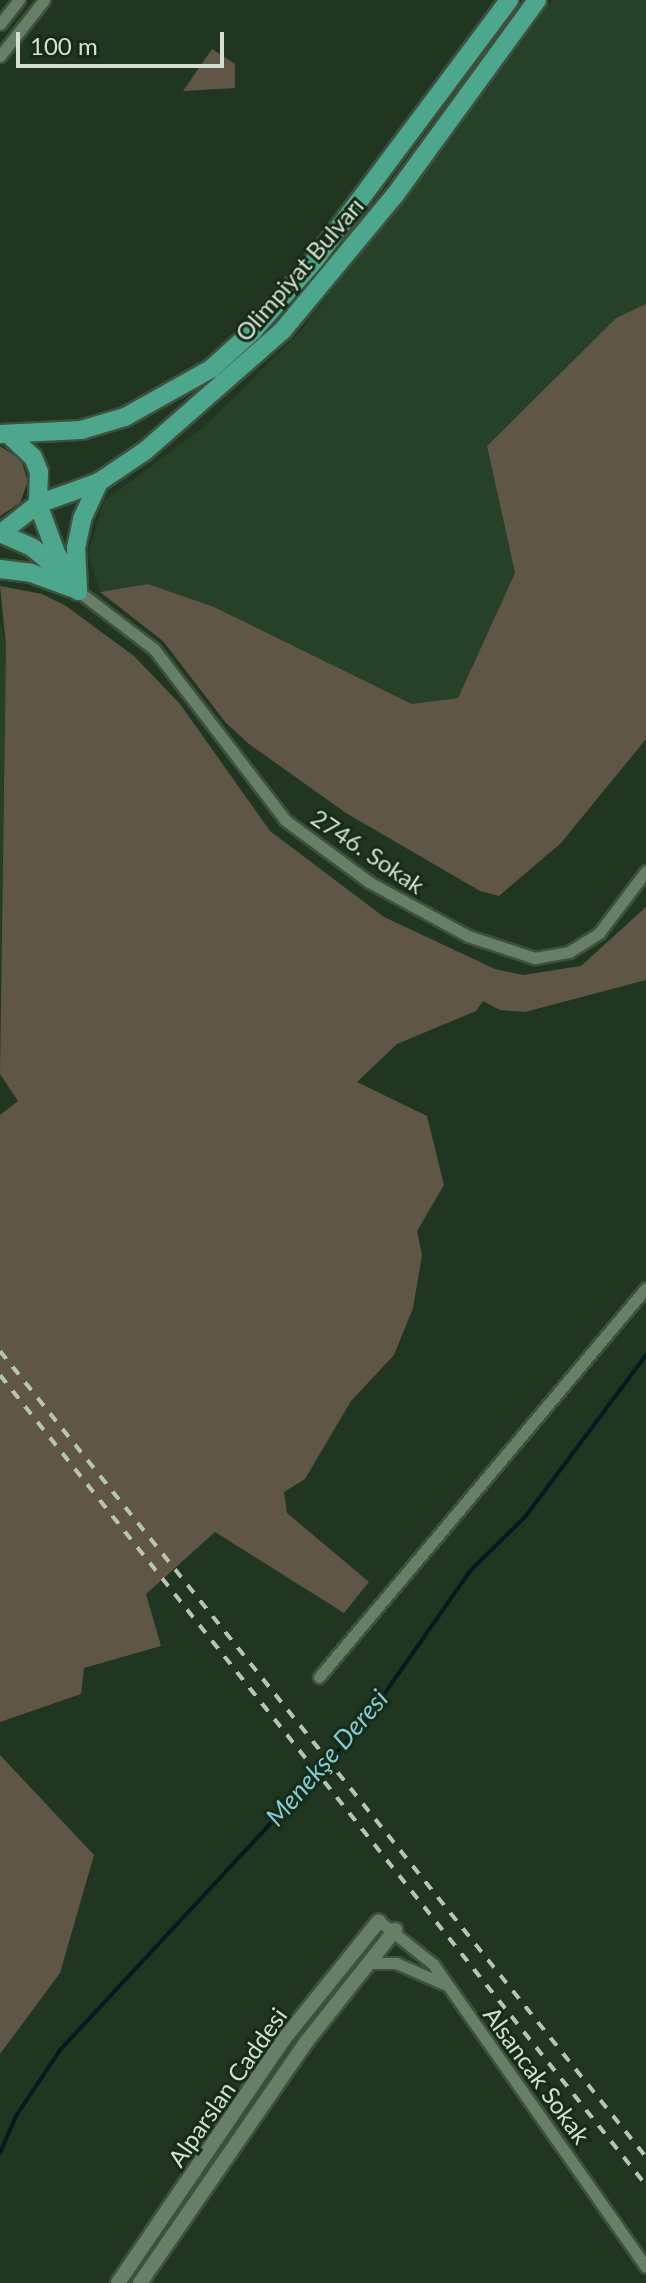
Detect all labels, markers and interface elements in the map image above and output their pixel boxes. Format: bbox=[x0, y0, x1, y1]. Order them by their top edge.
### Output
scale bar bbox=[20, 16, 228, 66]
text: 100 m bbox=[30, 31, 98, 60]
street label: Olimpiyat Bulvarı bbox=[229, 191, 369, 347]
street label: 2746. Sokak bbox=[306, 803, 430, 899]
water label: Menekşe Deresi bbox=[259, 1684, 395, 1832]
street label: Alsancak Sokak bbox=[478, 2001, 596, 2149]
street label: Alparslan Caddesi bbox=[162, 2002, 292, 2172]

